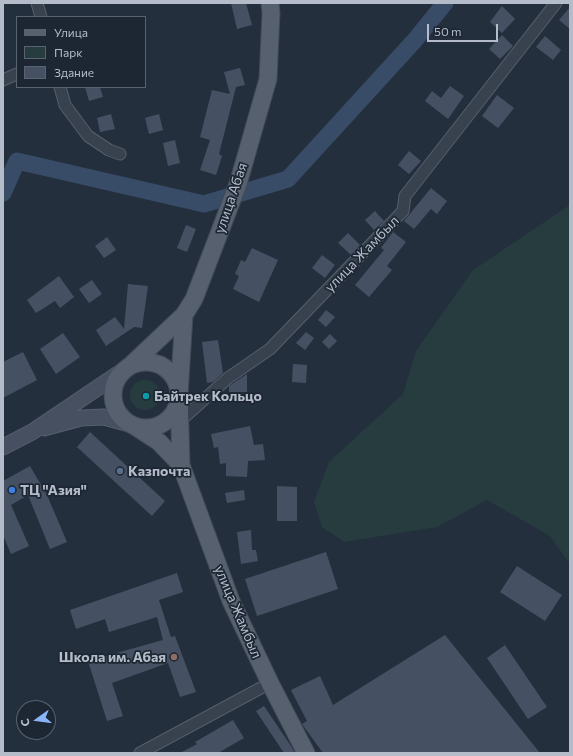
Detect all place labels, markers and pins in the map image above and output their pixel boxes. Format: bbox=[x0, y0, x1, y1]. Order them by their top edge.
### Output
place label: Байтрек Кольцо bbox=[154, 388, 262, 404]
marker: Байтрек Кольцо bbox=[141, 391, 151, 401]
place label: Казпочта bbox=[128, 463, 190, 479]
marker: Казпочта bbox=[115, 466, 125, 476]
place label: ТЦ "Азия" bbox=[20, 482, 87, 498]
marker: ТЦ "Азия" bbox=[7, 485, 17, 495]
place label: Школа им. Абая bbox=[59, 649, 166, 665]
marker: Школа им. Абая bbox=[169, 652, 179, 662]

